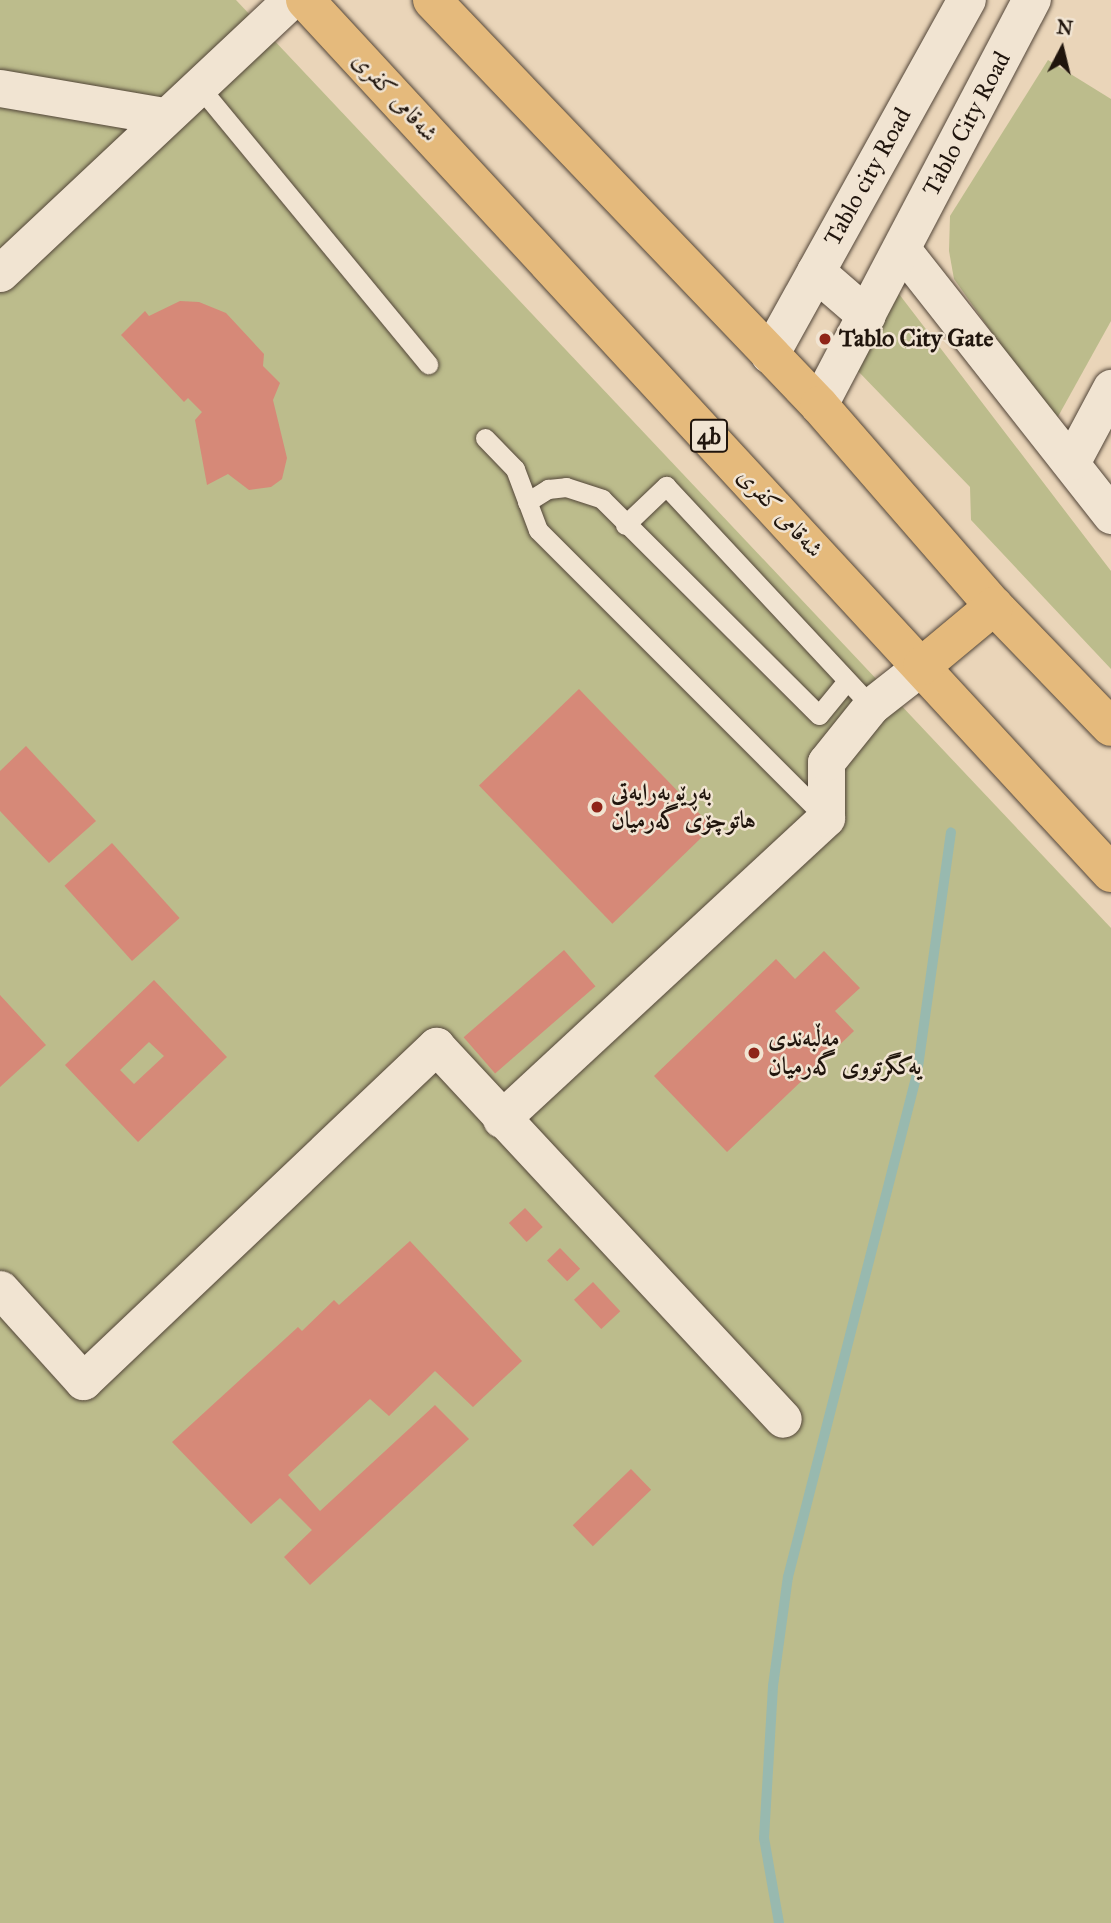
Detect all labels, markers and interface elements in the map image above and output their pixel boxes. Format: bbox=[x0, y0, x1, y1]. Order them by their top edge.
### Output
north arrow bbox=[1027, 14, 1097, 84]
text: N bbox=[1055, 15, 1074, 40]
street label: شەقامی کفری bbox=[346, 46, 444, 148]
street label: Tablo City Road bbox=[917, 47, 1017, 201]
street label: Tablo city Road bbox=[818, 103, 918, 251]
place label: Tablo City Gate bbox=[839, 325, 993, 353]
marker: Tablo City Gate bbox=[817, 331, 833, 347]
road number: 4b bbox=[690, 416, 728, 456]
street label: شەقامی کفری bbox=[731, 462, 829, 564]
place label: بەڕێوبەرایەتی هاتوچۆی گەرمیان bbox=[611, 779, 756, 835]
marker: بەڕێوبەرایەتی هاتوچۆی گەرمیان bbox=[589, 799, 605, 815]
place label: مەڵبەندی یەکگرتووی گەرمیان bbox=[768, 1025, 922, 1081]
marker: مەڵبەندی یەکگرتووی گەرمیان bbox=[746, 1045, 762, 1061]

